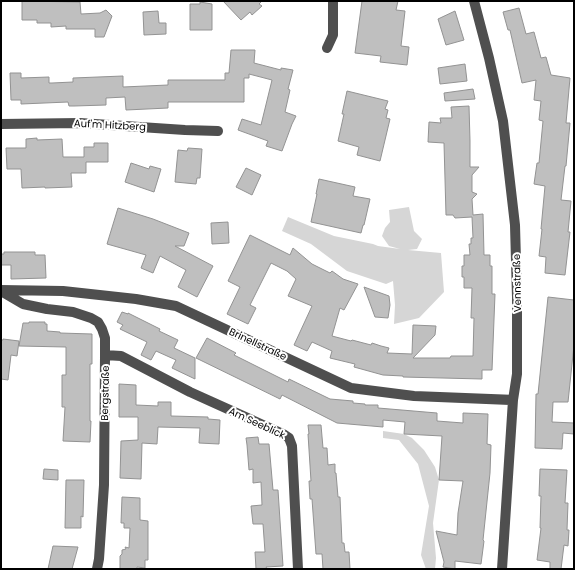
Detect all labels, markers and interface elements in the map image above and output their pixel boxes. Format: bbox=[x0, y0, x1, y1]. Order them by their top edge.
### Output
street label: Auf'm Hitzberg bbox=[74, 116, 146, 134]
street label: Vennstraße bbox=[509, 254, 525, 312]
street label: Brinellstraße bbox=[227, 324, 289, 364]
street label: Bergstraße bbox=[97, 365, 113, 421]
street label: Am Seeblick bbox=[226, 403, 289, 443]

